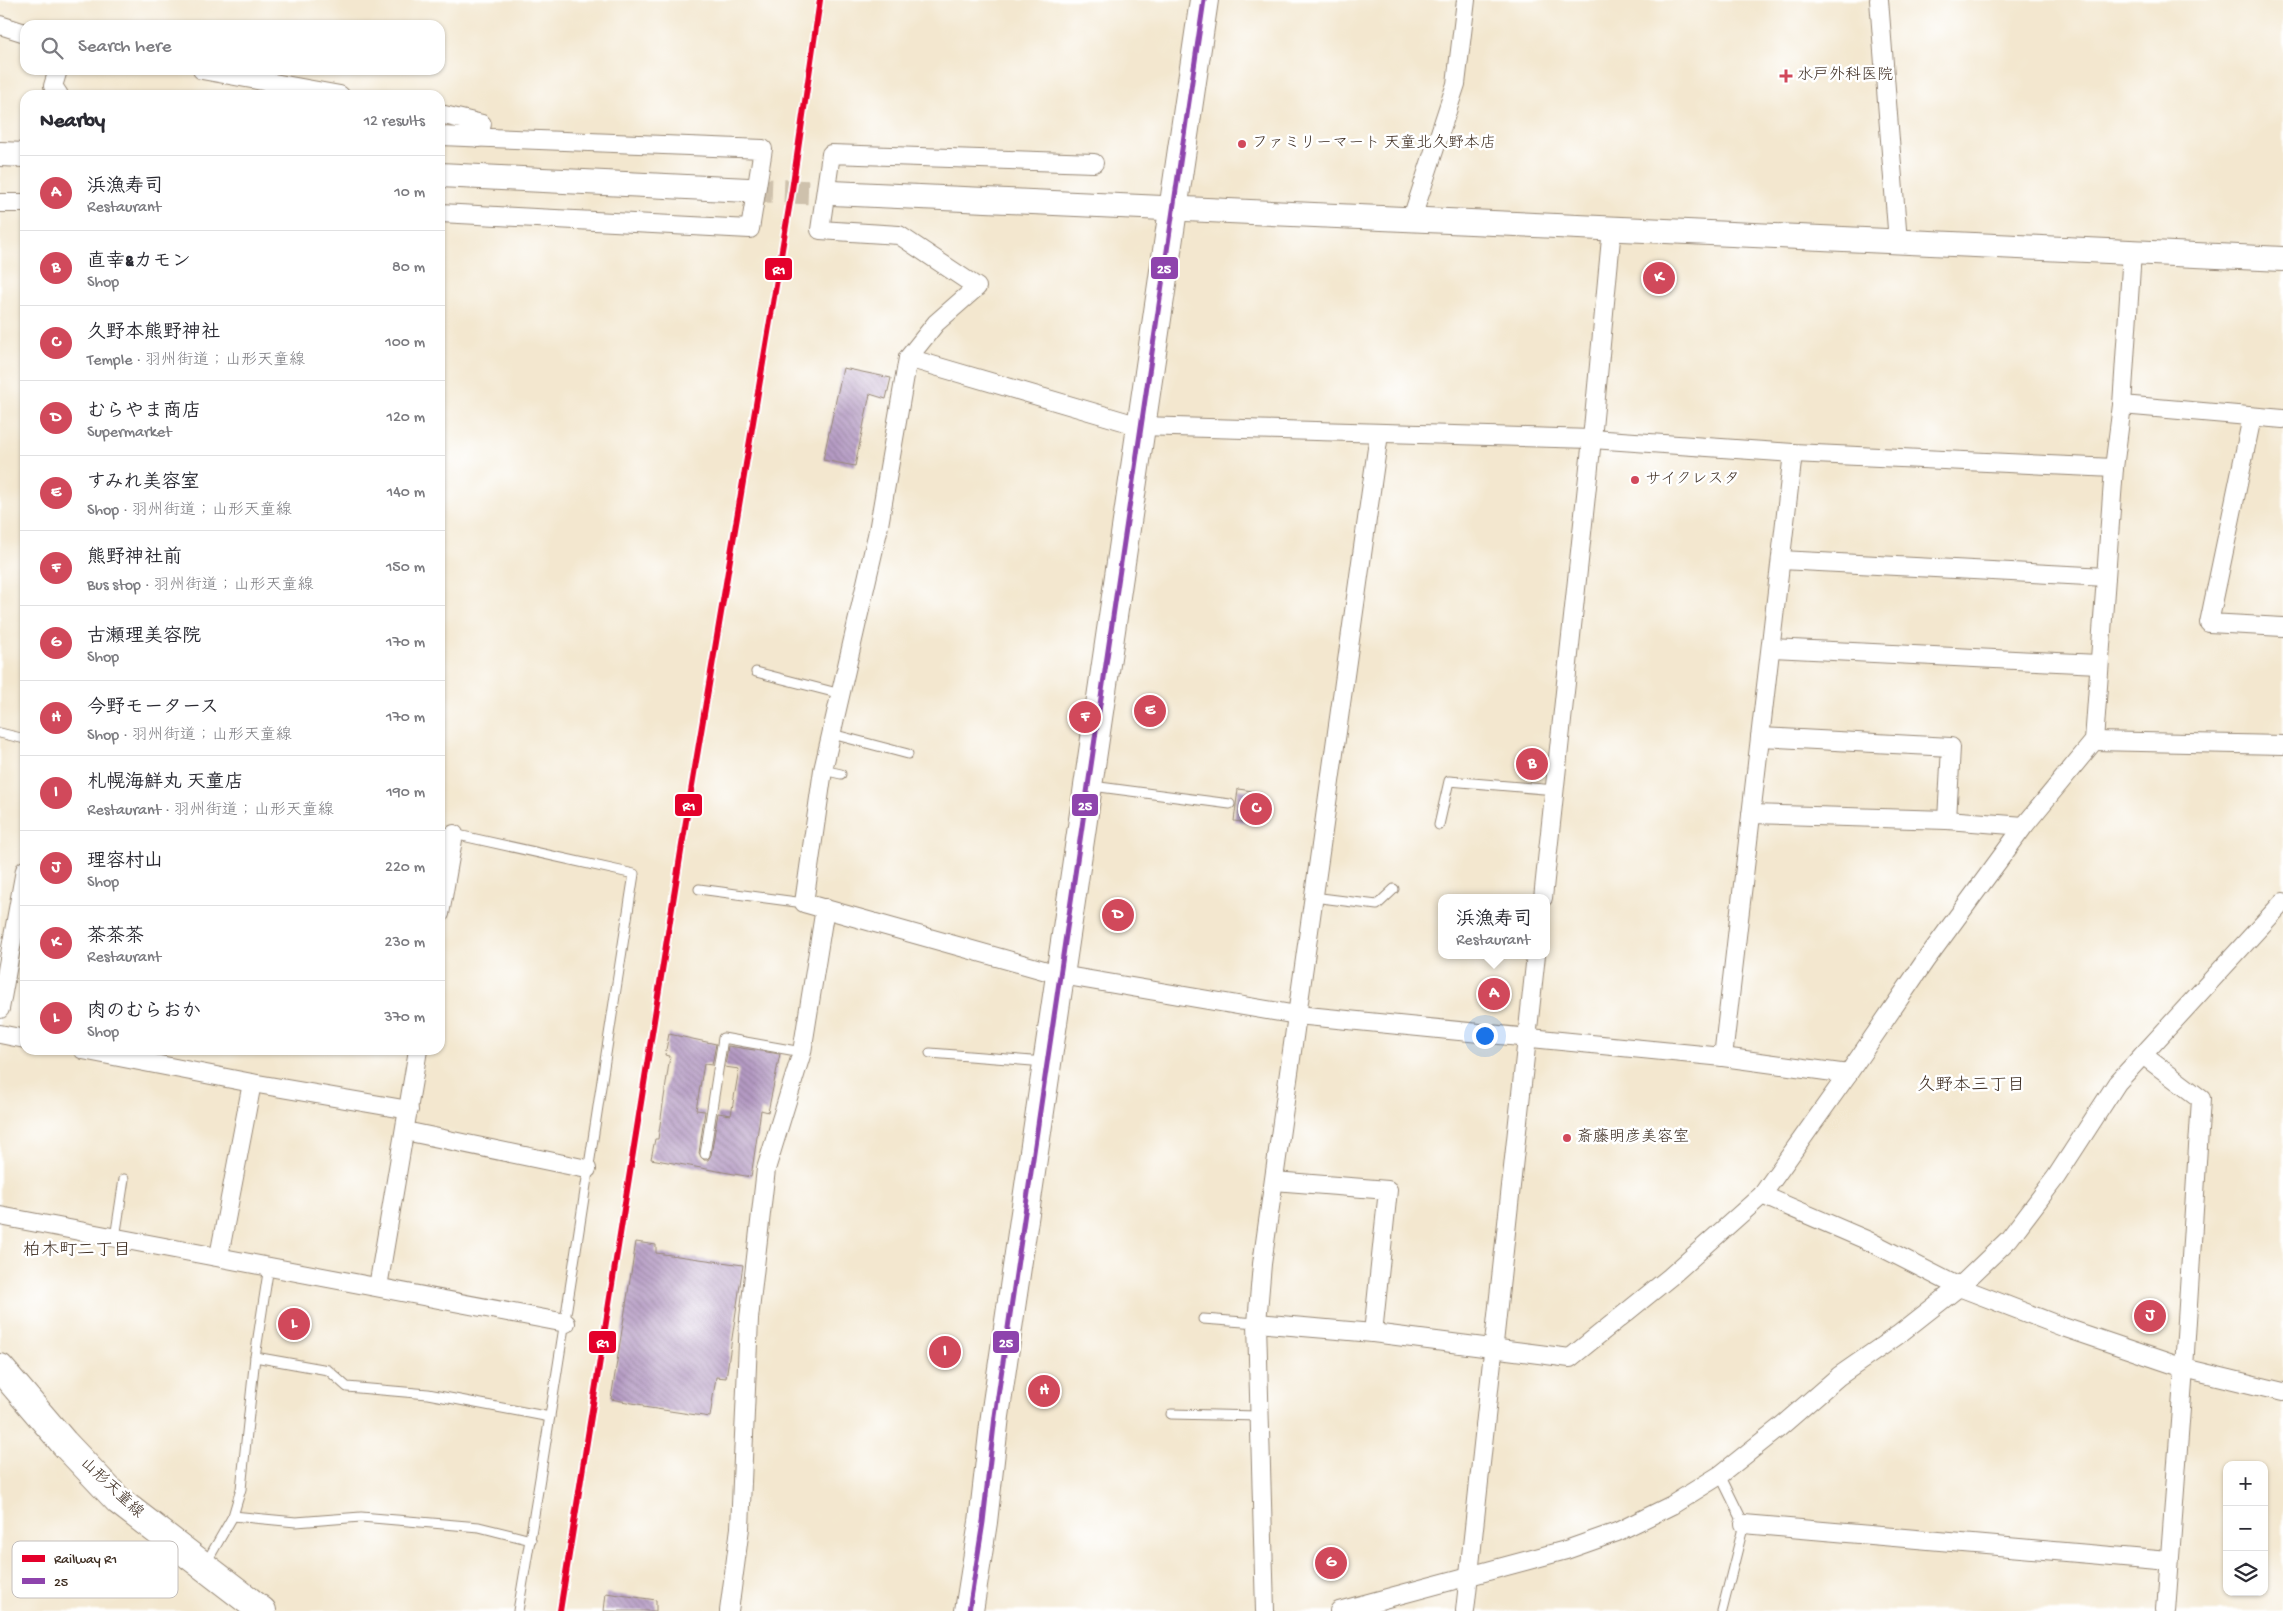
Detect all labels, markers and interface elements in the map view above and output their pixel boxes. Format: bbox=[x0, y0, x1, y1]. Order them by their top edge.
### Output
search box bbox=[20, 20, 445, 75]
icon: search bbox=[38, 34, 66, 62]
text: Search here bbox=[78, 36, 172, 59]
place label: 水戸外科医院 bbox=[1797, 66, 1893, 86]
marker: 水戸外科医院 bbox=[1779, 69, 1793, 83]
text: Nearby bbox=[40, 110, 105, 135]
text: 12 results bbox=[364, 113, 425, 132]
place label: ファミリーマート 天童北久野本店 bbox=[1252, 133, 1496, 154]
marker: ファミリーマート 天童北久野本店 bbox=[1236, 138, 1248, 150]
text: 浜漁寿司 bbox=[87, 176, 163, 199]
text: A bbox=[51, 184, 61, 203]
text: 10 m bbox=[394, 184, 425, 203]
text: Restaurant bbox=[87, 199, 161, 218]
text: 直幸&カモン bbox=[87, 251, 191, 274]
line badge: 25 bbox=[1150, 256, 1179, 280]
line badge: R1 bbox=[764, 257, 793, 281]
text: B bbox=[52, 259, 60, 278]
text: 80 m bbox=[392, 259, 425, 278]
pin: K bbox=[1643, 259, 1675, 297]
text: 25 bbox=[1157, 262, 1172, 279]
text: R1 bbox=[772, 263, 786, 280]
text: Shop bbox=[87, 274, 119, 293]
text: 久野本熊野神社 bbox=[87, 322, 220, 345]
text: C bbox=[52, 334, 60, 353]
text: 100 m bbox=[385, 334, 425, 353]
text: Temple · 羽州街道；山形天童線 bbox=[87, 352, 305, 371]
text: むらやま商店 bbox=[87, 401, 201, 424]
text: D bbox=[51, 409, 61, 428]
text: 120 m bbox=[386, 409, 425, 428]
text: Supermarket bbox=[87, 424, 172, 443]
place label: サイクレスタ bbox=[1645, 471, 1740, 490]
text: すみれ美容室 bbox=[87, 472, 199, 495]
marker: サイクレスタ bbox=[1629, 474, 1641, 486]
text: E bbox=[51, 484, 61, 503]
text: 140 m bbox=[387, 484, 425, 503]
text: Shop · 羽州街道；山形天童線 bbox=[87, 502, 292, 521]
text: 熊野神社前 bbox=[87, 547, 182, 570]
text: F bbox=[52, 559, 60, 578]
text: 150 m bbox=[386, 559, 425, 578]
text: Bus stop · 羽州街道；山形天童線 bbox=[87, 577, 314, 596]
text: 古瀬理美容院 bbox=[87, 626, 201, 649]
text: G bbox=[51, 634, 61, 653]
text: 170 m bbox=[386, 634, 425, 653]
text: Shop bbox=[87, 649, 119, 668]
pin: E bbox=[1134, 692, 1166, 730]
text: 今野モータース bbox=[87, 697, 219, 720]
pin: F bbox=[1069, 698, 1101, 736]
text: H bbox=[51, 709, 61, 728]
text: 170 m bbox=[386, 709, 425, 728]
text: Shop · 羽州街道；山形天童線 bbox=[87, 727, 292, 746]
pin: B bbox=[1516, 745, 1548, 783]
text: 札幌海鮮丸 天童店 bbox=[87, 772, 244, 795]
text: I bbox=[54, 784, 58, 803]
text: 190 m bbox=[386, 784, 425, 803]
pin: C bbox=[1240, 790, 1272, 828]
line badge: R1 bbox=[674, 793, 703, 817]
line badge: 25 bbox=[1071, 793, 1099, 817]
text: R1 bbox=[682, 799, 696, 816]
text: 25 bbox=[1078, 799, 1093, 816]
text: Restaurant · 羽州街道；山形天童線 bbox=[87, 802, 334, 821]
text: 理容村山 bbox=[87, 851, 163, 874]
text: J bbox=[52, 859, 60, 878]
text: 220 m bbox=[385, 859, 425, 878]
text: Shop bbox=[87, 874, 119, 893]
popup bbox=[1438, 894, 1550, 959]
pin: D bbox=[1102, 896, 1134, 934]
text: 浜漁寿司 bbox=[1456, 909, 1532, 932]
text: 茶茶茶 bbox=[87, 926, 144, 949]
text: Restaurant bbox=[1456, 932, 1530, 951]
text: K bbox=[52, 934, 60, 953]
text: 230 m bbox=[385, 934, 425, 953]
text: Restaurant bbox=[87, 949, 161, 968]
pin: A bbox=[1478, 975, 1510, 1013]
text: 肉のむらおか bbox=[87, 1001, 201, 1024]
text: L bbox=[53, 1009, 59, 1028]
text: 370 m bbox=[384, 1009, 425, 1028]
your location bbox=[1472, 1023, 1498, 1049]
text: Shop bbox=[87, 1024, 119, 1043]
district label: 久野本三丁目 bbox=[1917, 1075, 2025, 1097]
place label: 斎藤明彦美容室 bbox=[1577, 1127, 1689, 1148]
marker: 斎藤明彦美容室 bbox=[1561, 1132, 1573, 1144]
district label: 柏木町二丁目 bbox=[23, 1240, 131, 1262]
pin: J bbox=[2134, 1297, 2166, 1335]
pin: L bbox=[278, 1305, 310, 1343]
line badge: R1 bbox=[588, 1330, 617, 1354]
line badge: 25 bbox=[992, 1330, 1020, 1354]
pin: I bbox=[929, 1333, 961, 1371]
text: R1 bbox=[596, 1336, 610, 1353]
text: 25 bbox=[999, 1336, 1014, 1353]
pin: H bbox=[1028, 1372, 1060, 1410]
street label: 山形天童線 bbox=[75, 1453, 148, 1523]
map controls bbox=[2223, 1461, 2268, 1596]
button: + bbox=[2223, 1461, 2268, 1506]
button: − bbox=[2223, 1506, 2268, 1551]
legend bbox=[12, 1541, 178, 1598]
pin: G bbox=[1315, 1544, 1347, 1582]
button: layers bbox=[2223, 1551, 2268, 1596]
text: Railway R1 bbox=[54, 1552, 117, 1569]
text: 25 bbox=[54, 1575, 68, 1592]

